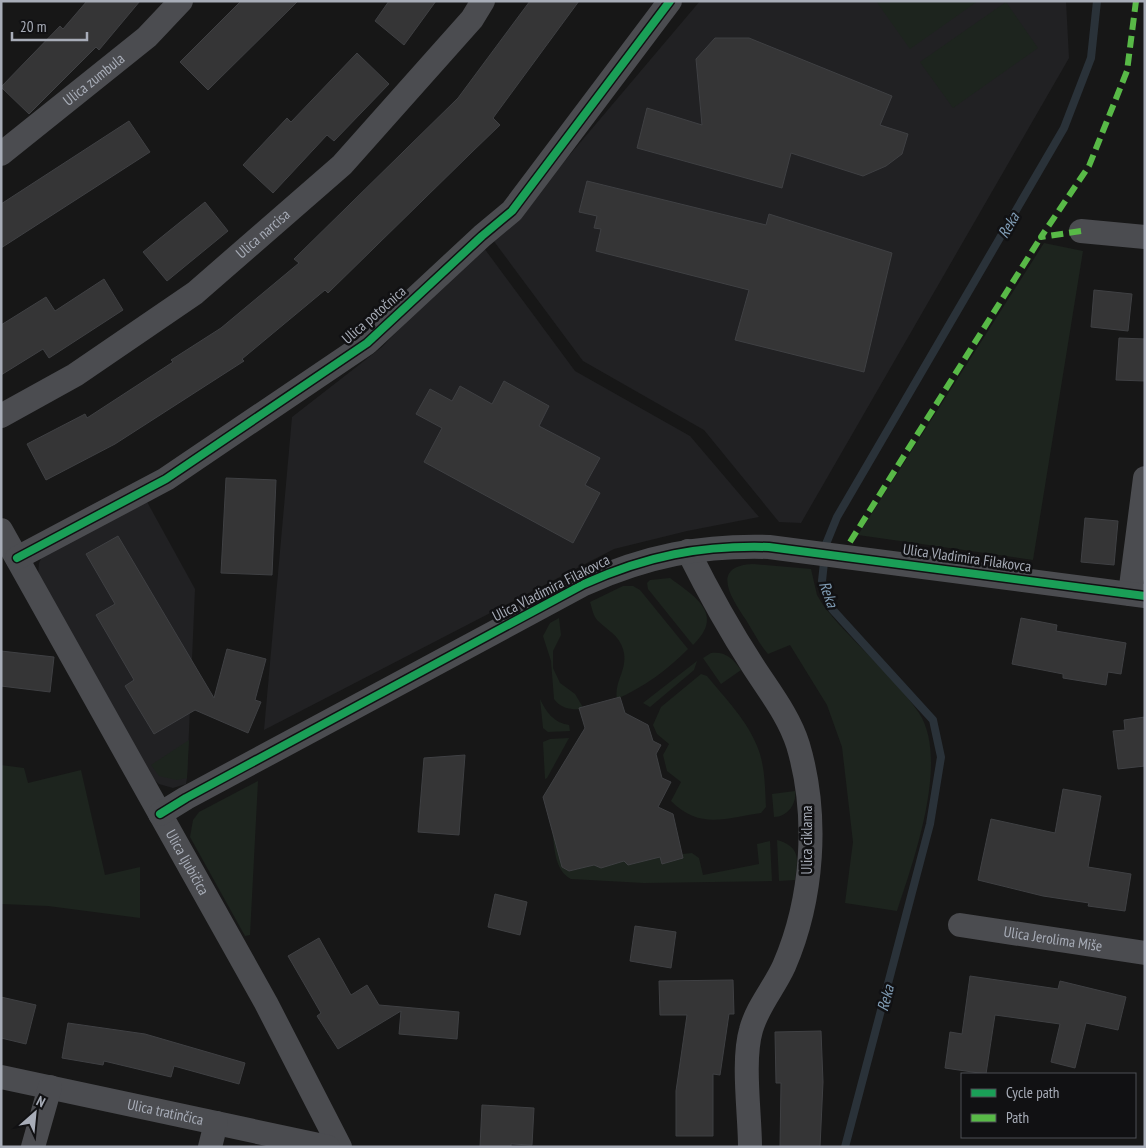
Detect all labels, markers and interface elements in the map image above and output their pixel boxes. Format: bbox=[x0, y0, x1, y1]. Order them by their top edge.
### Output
scale bar bbox=[12, 10, 88, 42]
text: 20 m bbox=[20, 17, 46, 36]
street label: Ulica zumbula bbox=[59, 49, 128, 110]
street label: Ulica narcisa bbox=[232, 205, 294, 262]
water label: Reka bbox=[993, 207, 1024, 241]
street label: Ulica potočnica bbox=[338, 282, 410, 348]
street label: Ulica Vladimira Filakovca bbox=[902, 539, 1032, 576]
street label: Ulica Vladimira Filakovca bbox=[489, 550, 613, 625]
water label: Reka bbox=[815, 578, 843, 611]
street label: Ulica ciklama bbox=[797, 806, 816, 874]
street label: Ulica ljubičica bbox=[162, 826, 214, 898]
street label: Ulica Jerolima Miše bbox=[1002, 922, 1104, 955]
water label: Reka bbox=[872, 981, 898, 1013]
legend bbox=[961, 1073, 1136, 1138]
text: Cycle path bbox=[1006, 1083, 1059, 1102]
north arrow bbox=[10, 1088, 60, 1138]
text: N bbox=[33, 1092, 48, 1111]
street label: Ulica tratinčica bbox=[126, 1094, 205, 1129]
text: Path bbox=[1006, 1108, 1029, 1127]

